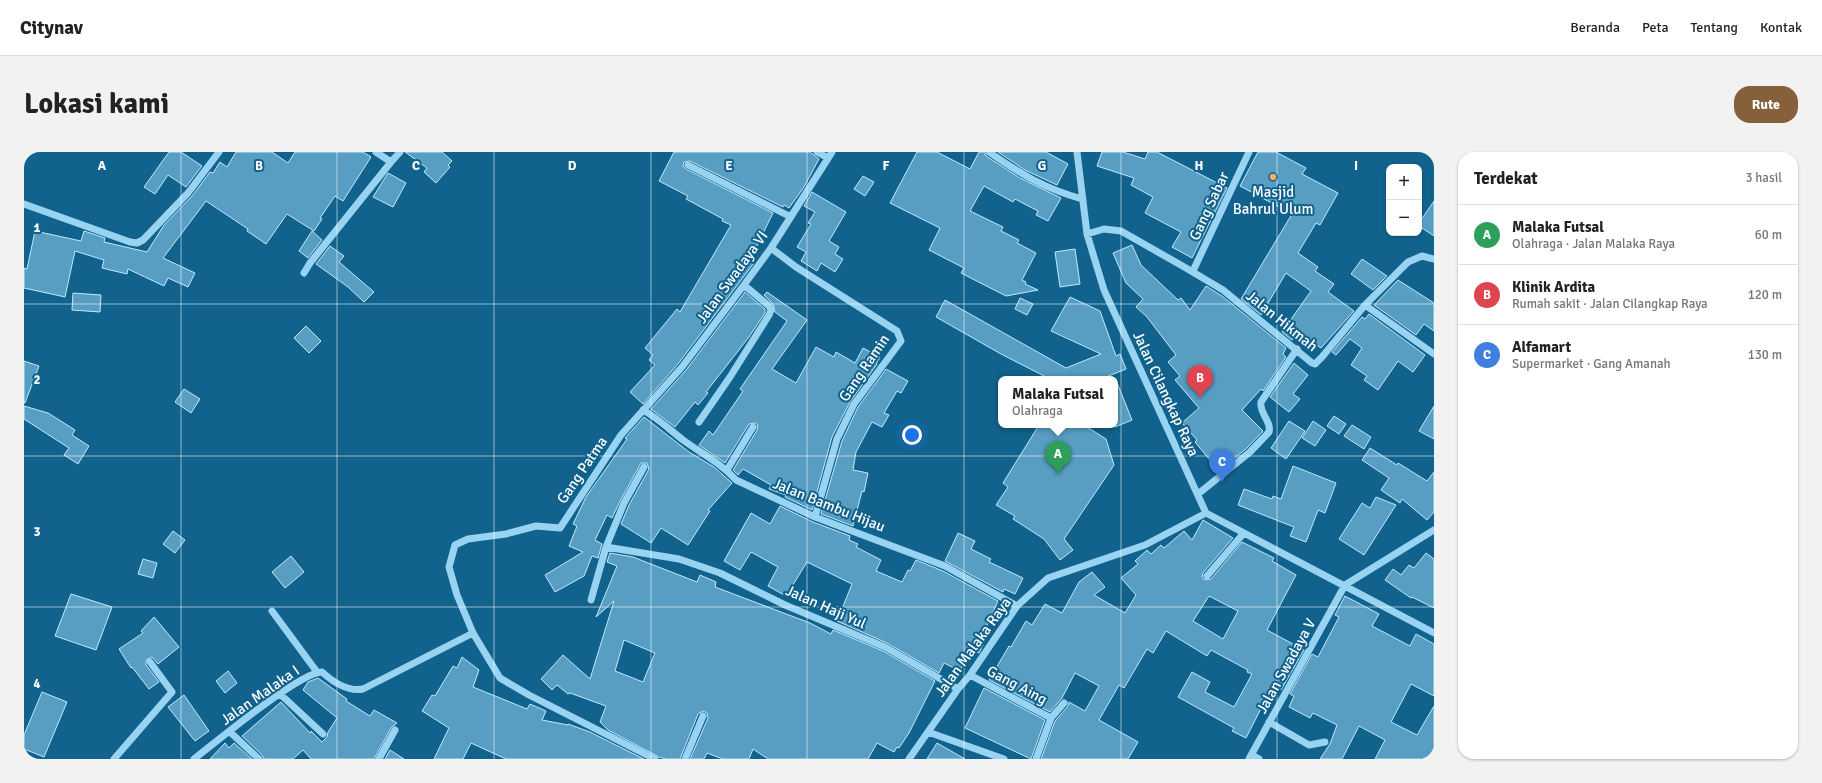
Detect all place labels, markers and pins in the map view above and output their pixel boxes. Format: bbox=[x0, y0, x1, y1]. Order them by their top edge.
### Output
marker: Masjid Bahrul Ulum bbox=[1268, 172, 1278, 182]
place label: Masjid Bahrul Ulum bbox=[1233, 183, 1313, 218]
pin: B bbox=[1187, 365, 1213, 398]
pin: A bbox=[1045, 441, 1071, 474]
pin: C bbox=[1209, 449, 1235, 482]

